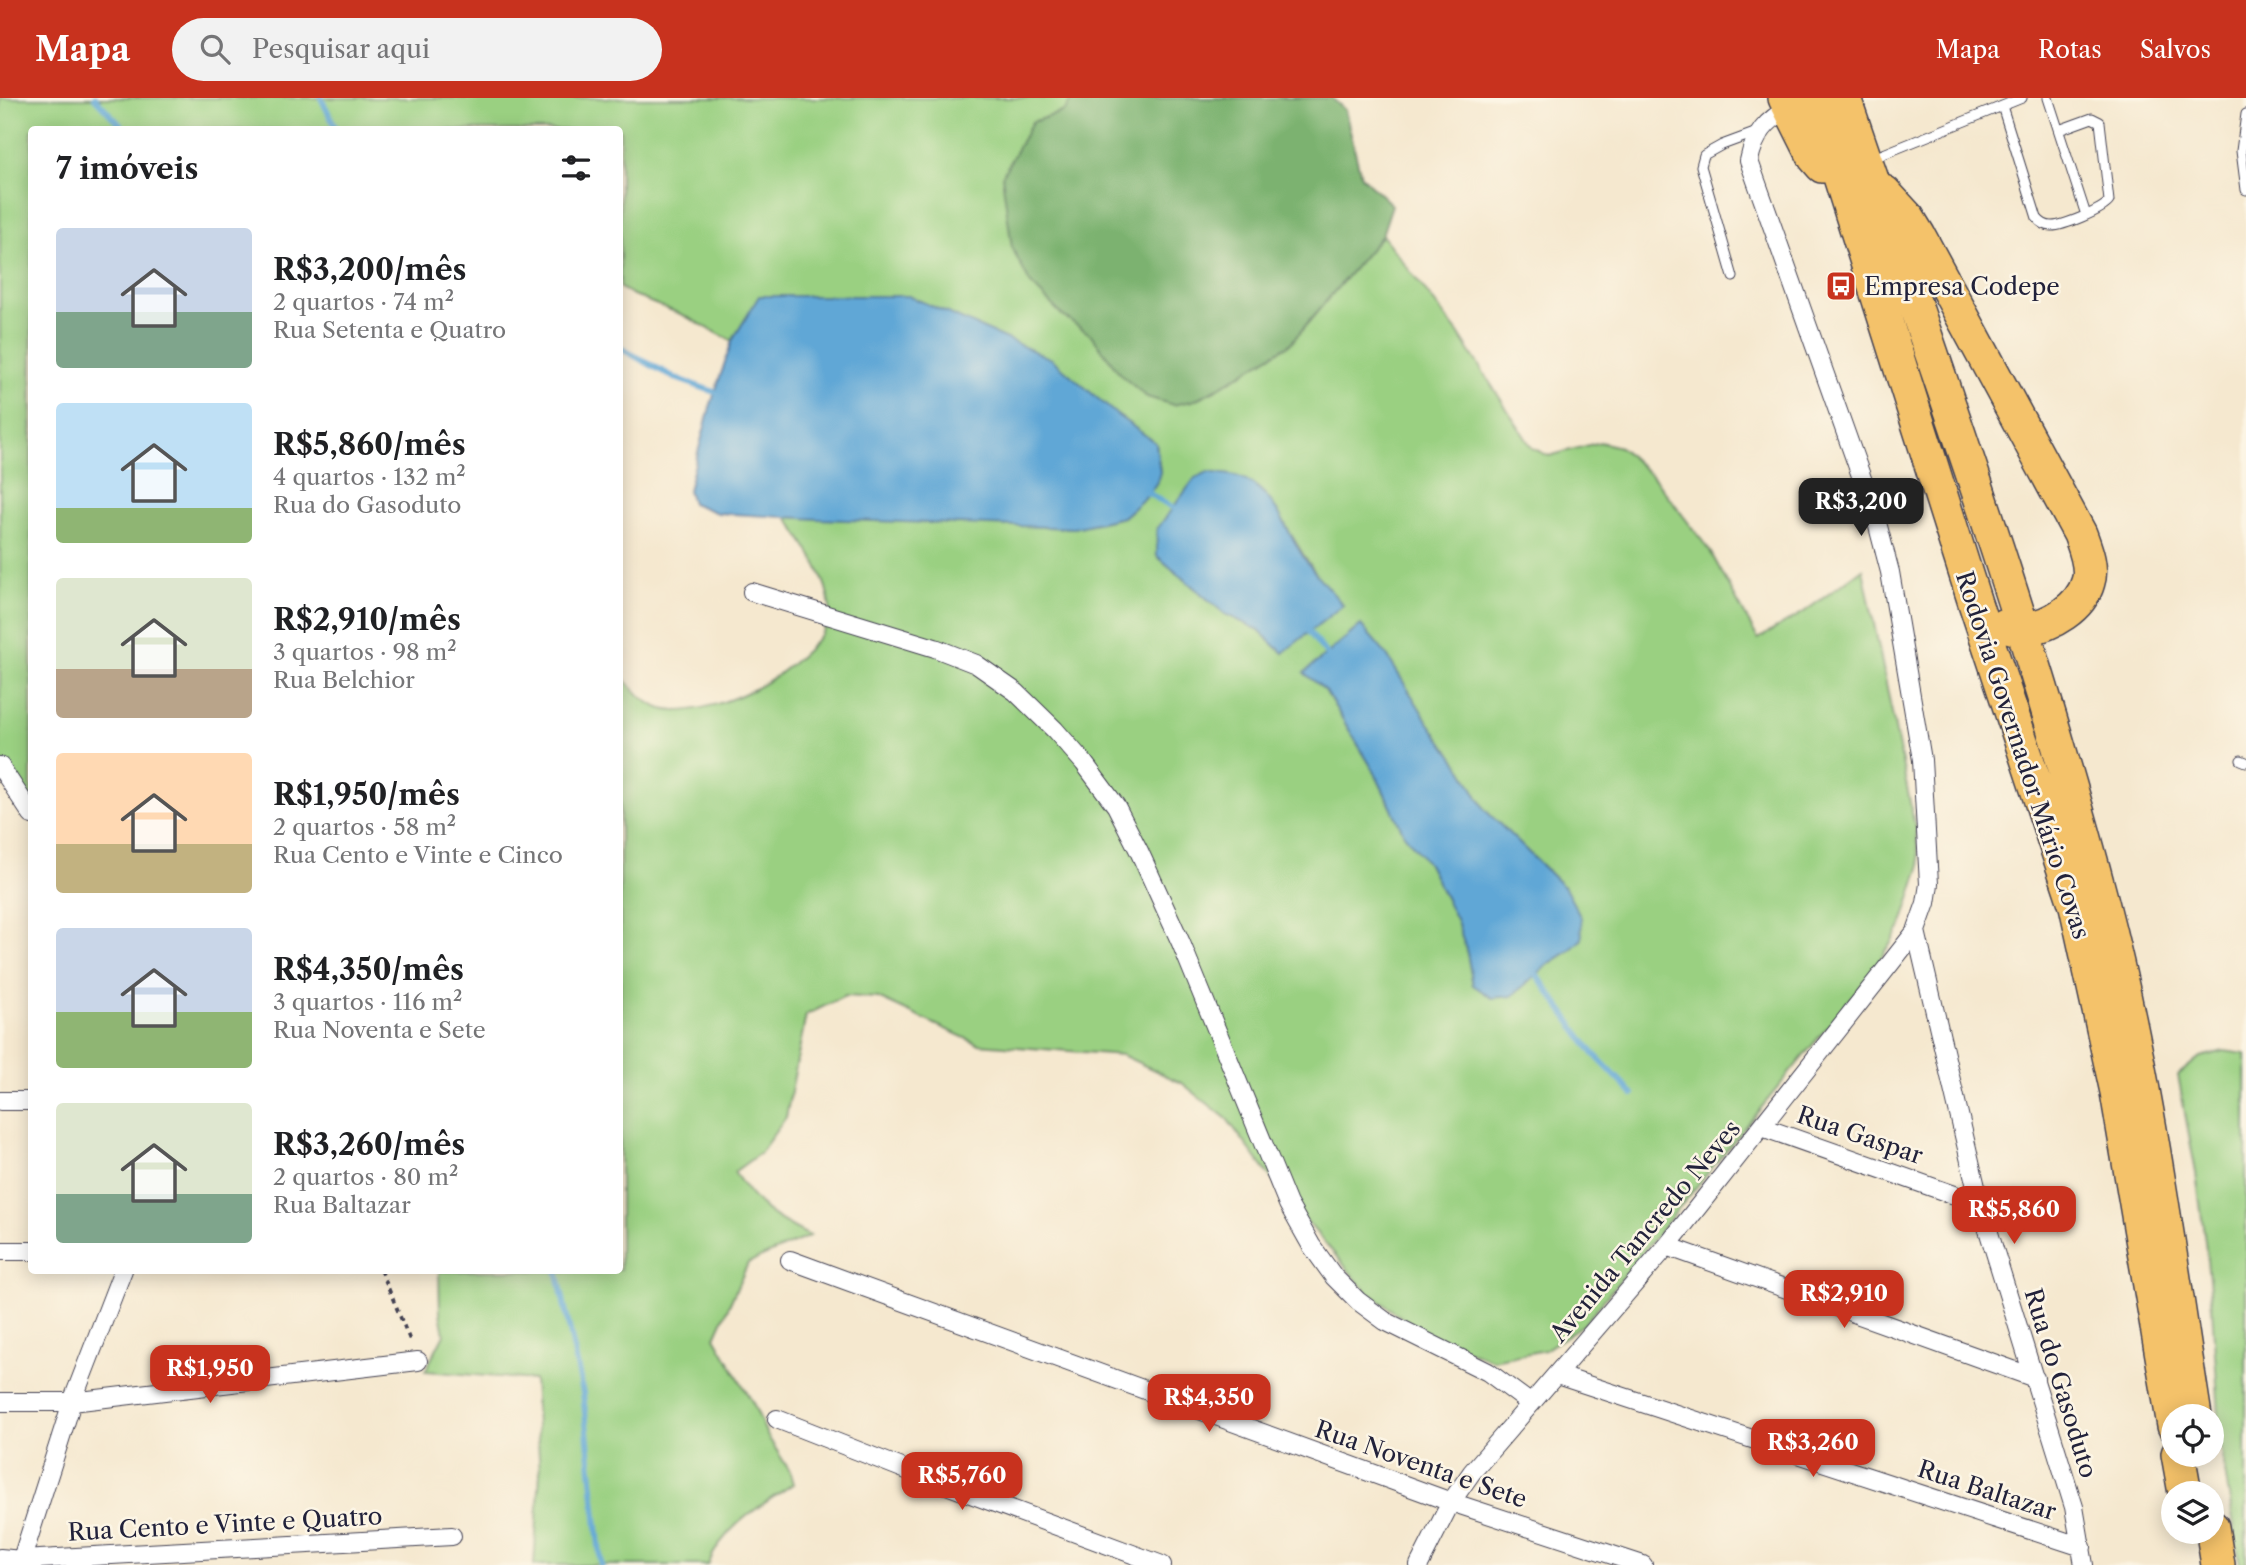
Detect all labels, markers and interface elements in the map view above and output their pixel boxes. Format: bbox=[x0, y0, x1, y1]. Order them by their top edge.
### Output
search box bbox=[172, 18, 662, 81]
text: Mapa bbox=[35, 29, 130, 70]
icon: search bbox=[196, 30, 234, 68]
text: Pesquisar aqui bbox=[252, 33, 430, 65]
text: Mapa bbox=[1936, 35, 2000, 64]
text: Rotas bbox=[2038, 35, 2102, 64]
text: Salvos bbox=[2140, 35, 2211, 64]
icon: filters bbox=[557, 149, 595, 187]
text: 7 imóveis bbox=[56, 150, 198, 187]
text: R$3,200/mês bbox=[273, 251, 466, 288]
icon: home bbox=[112, 256, 196, 340]
bus stop icon: Empresa Codepe bbox=[1824, 269, 1858, 303]
place label: Empresa Codepe bbox=[1864, 272, 2060, 301]
text: 2 quartos · 74 m² bbox=[273, 288, 454, 316]
text: Rua Setenta e Quatro bbox=[273, 316, 506, 344]
text: R$5,860/mês bbox=[273, 426, 466, 463]
icon: home bbox=[112, 431, 196, 515]
text: 4 quartos · 132 m² bbox=[273, 463, 466, 491]
pin: R$3,200 bbox=[1796, 478, 1926, 538]
text: R$3,200 bbox=[1815, 487, 1907, 515]
text: Rua do Gasoduto bbox=[273, 491, 461, 519]
street label: Rodovia Governador Mário Covas bbox=[1950, 567, 2096, 943]
text: R$2,910/mês bbox=[273, 601, 461, 638]
icon: home bbox=[112, 606, 196, 690]
text: 3 quartos · 98 m² bbox=[273, 638, 457, 666]
text: Rua Belchior bbox=[273, 666, 415, 694]
text: R$1,950/mês bbox=[273, 776, 460, 813]
icon: home bbox=[112, 781, 196, 865]
text: 2 quartos · 58 m² bbox=[273, 813, 456, 841]
text: Rua Cento e Vinte e Cinco bbox=[273, 841, 563, 869]
text: R$4,350/mês bbox=[273, 951, 464, 988]
icon: home bbox=[112, 956, 196, 1040]
text: 3 quartos · 116 m² bbox=[273, 988, 462, 1016]
text: Rua Noventa e Sete bbox=[273, 1016, 486, 1044]
street label: Rua Gaspar bbox=[1793, 1100, 1927, 1170]
street label: Avenida Tancredo Neves bbox=[1543, 1114, 1746, 1349]
text: R$3,260/mês bbox=[273, 1126, 465, 1163]
icon: home bbox=[112, 1131, 196, 1215]
text: 2 quartos · 80 m² bbox=[273, 1163, 458, 1191]
pin: R$5,860 bbox=[1949, 1186, 2079, 1246]
text: Rua Baltazar bbox=[273, 1191, 411, 1219]
text: R$5,860 bbox=[1968, 1195, 2060, 1223]
pin: R$2,910 bbox=[1779, 1270, 1909, 1330]
text: R$2,910 bbox=[1800, 1279, 1888, 1307]
street label: Rua do Gasoduto bbox=[2018, 1285, 2104, 1481]
pin: R$1,950 bbox=[145, 1346, 275, 1405]
text: R$1,950 bbox=[166, 1354, 254, 1382]
pin: R$4,350 bbox=[1144, 1374, 1274, 1434]
text: R$4,350 bbox=[1164, 1383, 1254, 1411]
map controls bbox=[2161, 1404, 2224, 1544]
button: locate bbox=[2161, 1404, 2224, 1467]
street label: Rua Noventa e Sete bbox=[1311, 1414, 1531, 1514]
pin: R$3,260 bbox=[1748, 1420, 1878, 1479]
text: R$3,260 bbox=[1767, 1428, 1859, 1456]
pin: R$5,760 bbox=[897, 1452, 1027, 1512]
street label: Rua Baltazar bbox=[1914, 1454, 2060, 1526]
text: R$5,760 bbox=[917, 1461, 1007, 1489]
button: layers bbox=[2161, 1481, 2224, 1544]
street label: Rua Cento e Vinte e Quatro bbox=[67, 1501, 383, 1547]

